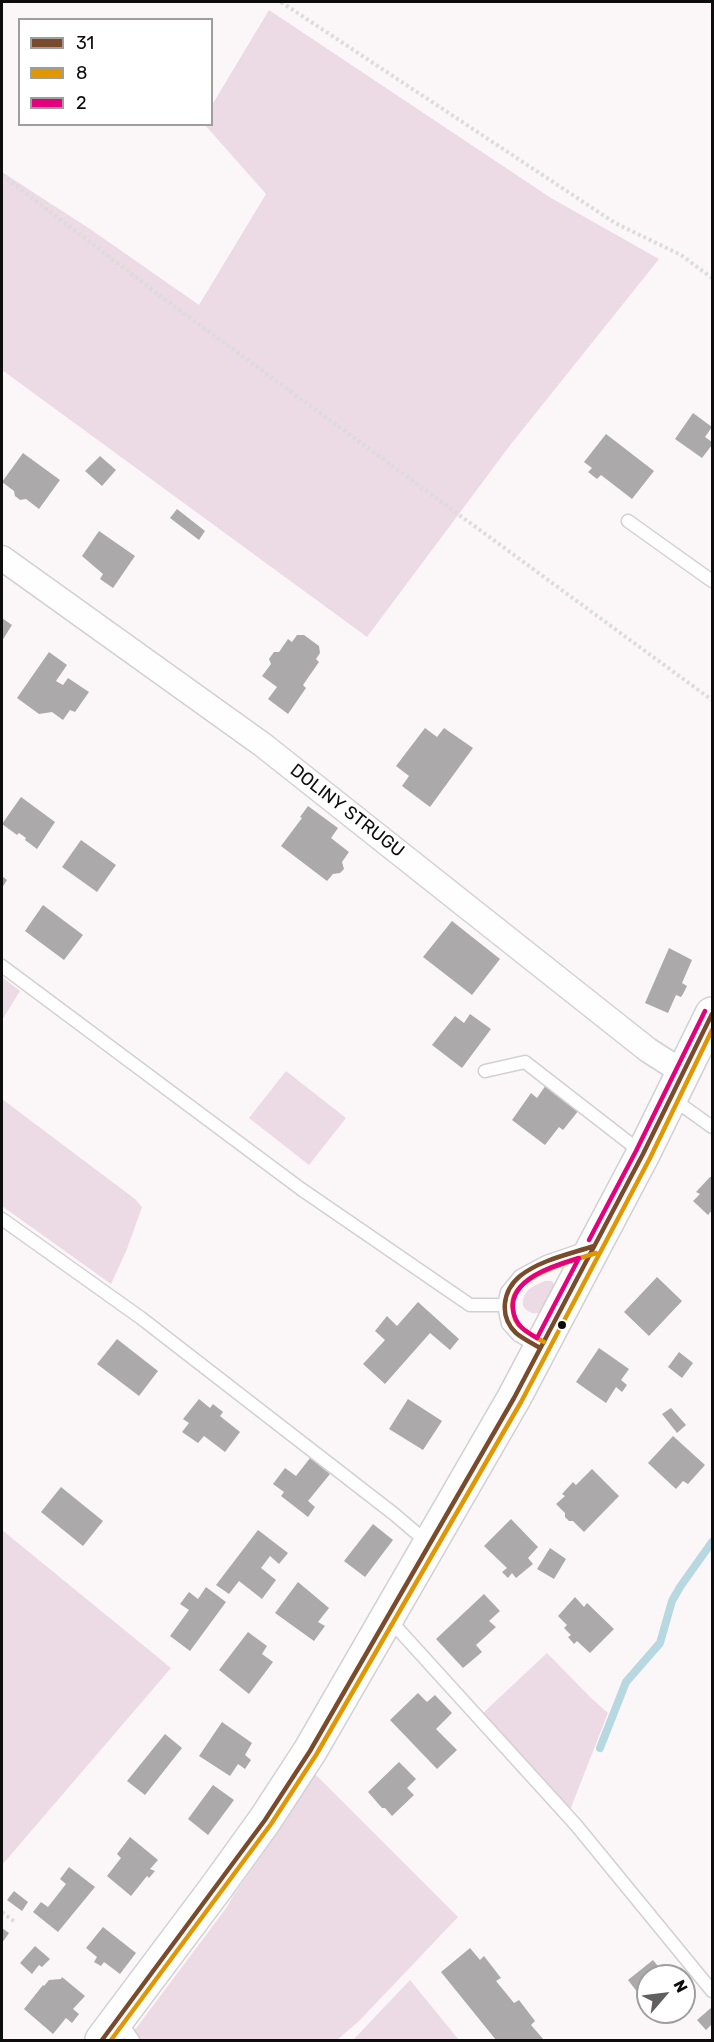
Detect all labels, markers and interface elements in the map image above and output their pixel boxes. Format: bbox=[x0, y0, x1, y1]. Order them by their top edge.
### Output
legend bbox=[18, 18, 213, 126]
text: 31 bbox=[76, 32, 94, 54]
text: 8 bbox=[76, 62, 87, 84]
text: 2 bbox=[76, 92, 87, 114]
street label: DOLINY STRUGU bbox=[286, 760, 408, 862]
unlabelled marker bbox=[556, 1319, 568, 1331]
north arrow bbox=[636, 1964, 696, 2024]
text: N bbox=[669, 1977, 692, 1996]

